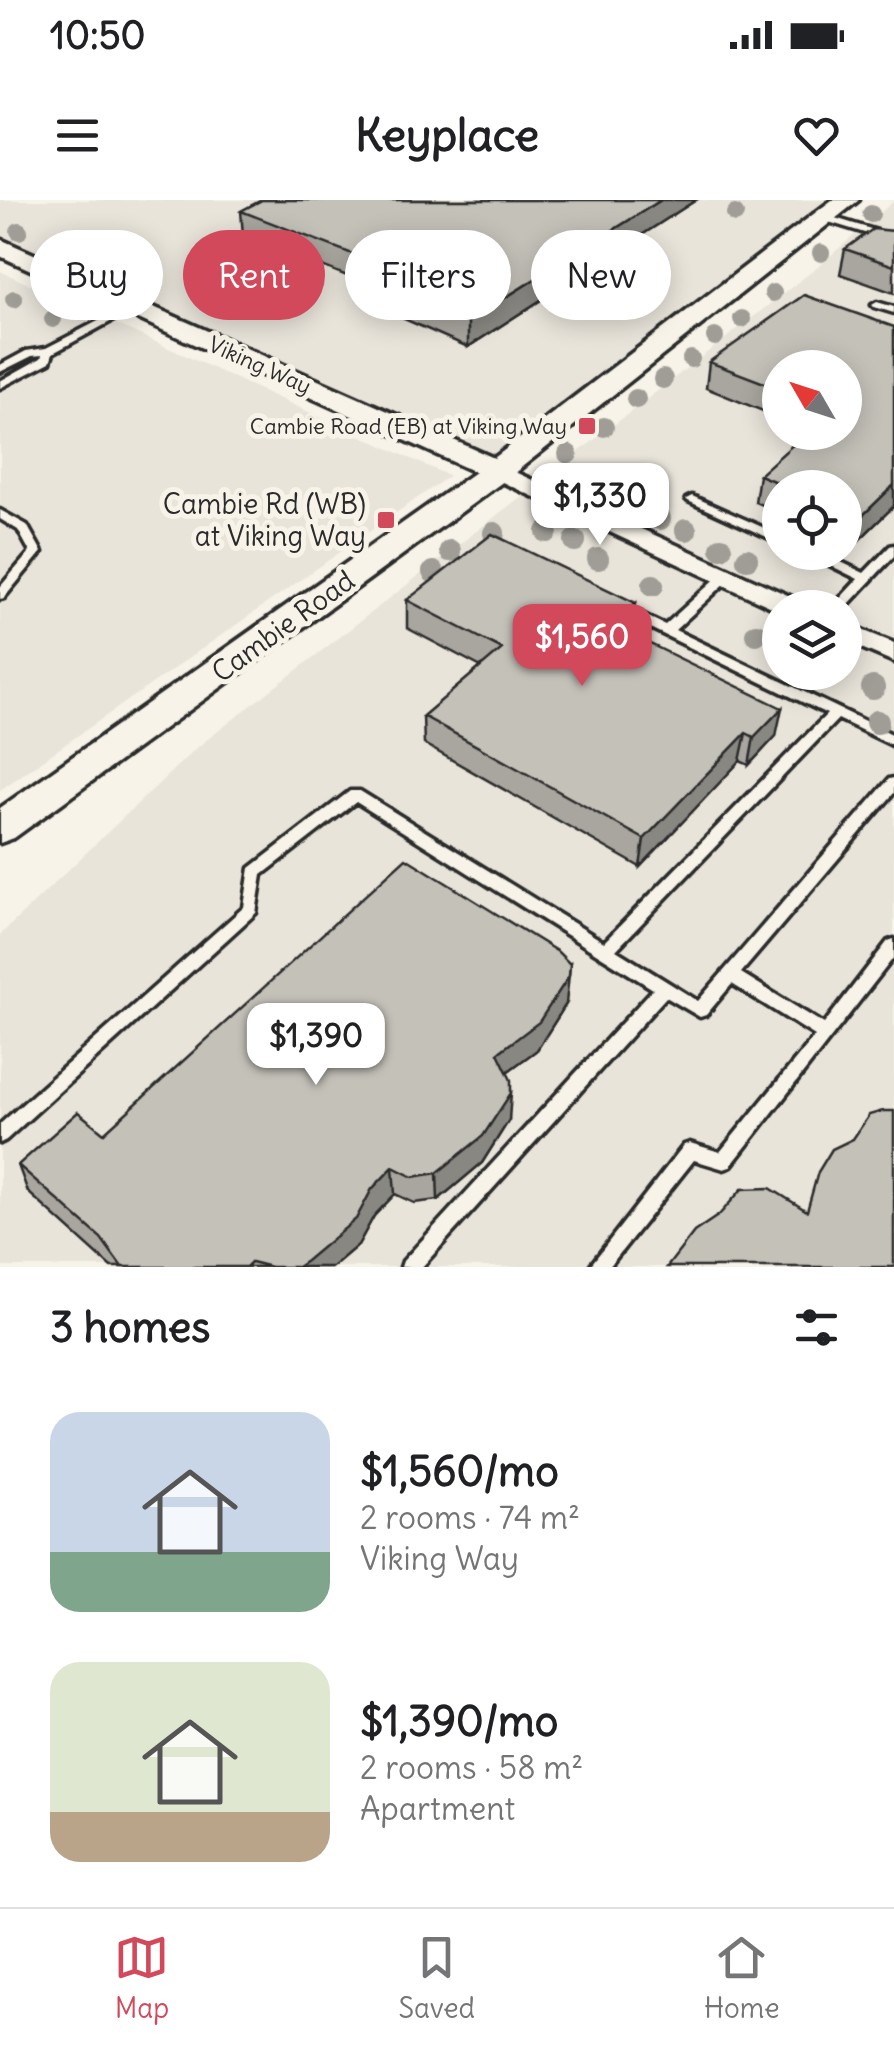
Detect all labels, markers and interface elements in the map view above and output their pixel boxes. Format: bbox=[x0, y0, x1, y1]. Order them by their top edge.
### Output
text: 10:50 bbox=[50, 12, 146, 59]
text: Keyplace bbox=[355, 107, 539, 163]
icon: menu bbox=[50, 108, 105, 163]
icon: heart bbox=[789, 108, 844, 163]
chip: Buy bbox=[30, 230, 163, 320]
chip: Rent bbox=[183, 230, 325, 320]
chip: Filters bbox=[345, 230, 511, 320]
chip: New bbox=[531, 230, 671, 320]
street label: Viking Way bbox=[204, 330, 316, 400]
north arrow bbox=[762, 350, 862, 450]
map controls bbox=[762, 350, 862, 690]
place label: Cambie Road (EB) at Viking Way bbox=[250, 412, 567, 440]
marker: Cambie Road (EB) at Viking Way bbox=[576, 415, 598, 437]
pin: $1,330 bbox=[519, 463, 681, 548]
button: locate bbox=[762, 470, 862, 570]
text: $1,330 bbox=[553, 475, 647, 516]
place label: Cambie Rd (WB) at Viking Way bbox=[163, 486, 366, 554]
marker: Cambie Rd (WB) at Viking Way bbox=[375, 509, 397, 531]
street label: Cambie Road bbox=[205, 562, 361, 690]
button: layers bbox=[762, 590, 862, 690]
pin: $1,560 bbox=[501, 604, 663, 689]
text: $1,560 bbox=[535, 616, 629, 657]
pin: $1,390 bbox=[235, 1003, 397, 1088]
text: $1,390 bbox=[269, 1015, 363, 1056]
icon: filters bbox=[789, 1300, 844, 1355]
text: 3 homes bbox=[50, 1301, 210, 1353]
text: $1,560/mo bbox=[360, 1445, 559, 1497]
icon: home bbox=[130, 1452, 250, 1572]
text: 2 rooms · 74 m² bbox=[360, 1497, 580, 1538]
text: Viking Way bbox=[360, 1538, 519, 1579]
text: $1,390/mo bbox=[360, 1695, 558, 1747]
icon: home bbox=[130, 1702, 250, 1822]
text: 2 rooms · 58 m² bbox=[360, 1747, 583, 1788]
text: Apartment bbox=[360, 1788, 515, 1829]
tab: Map bbox=[114, 1930, 169, 2026]
tab: Saved bbox=[398, 1930, 475, 2026]
tab: Home bbox=[704, 1930, 780, 2026]

